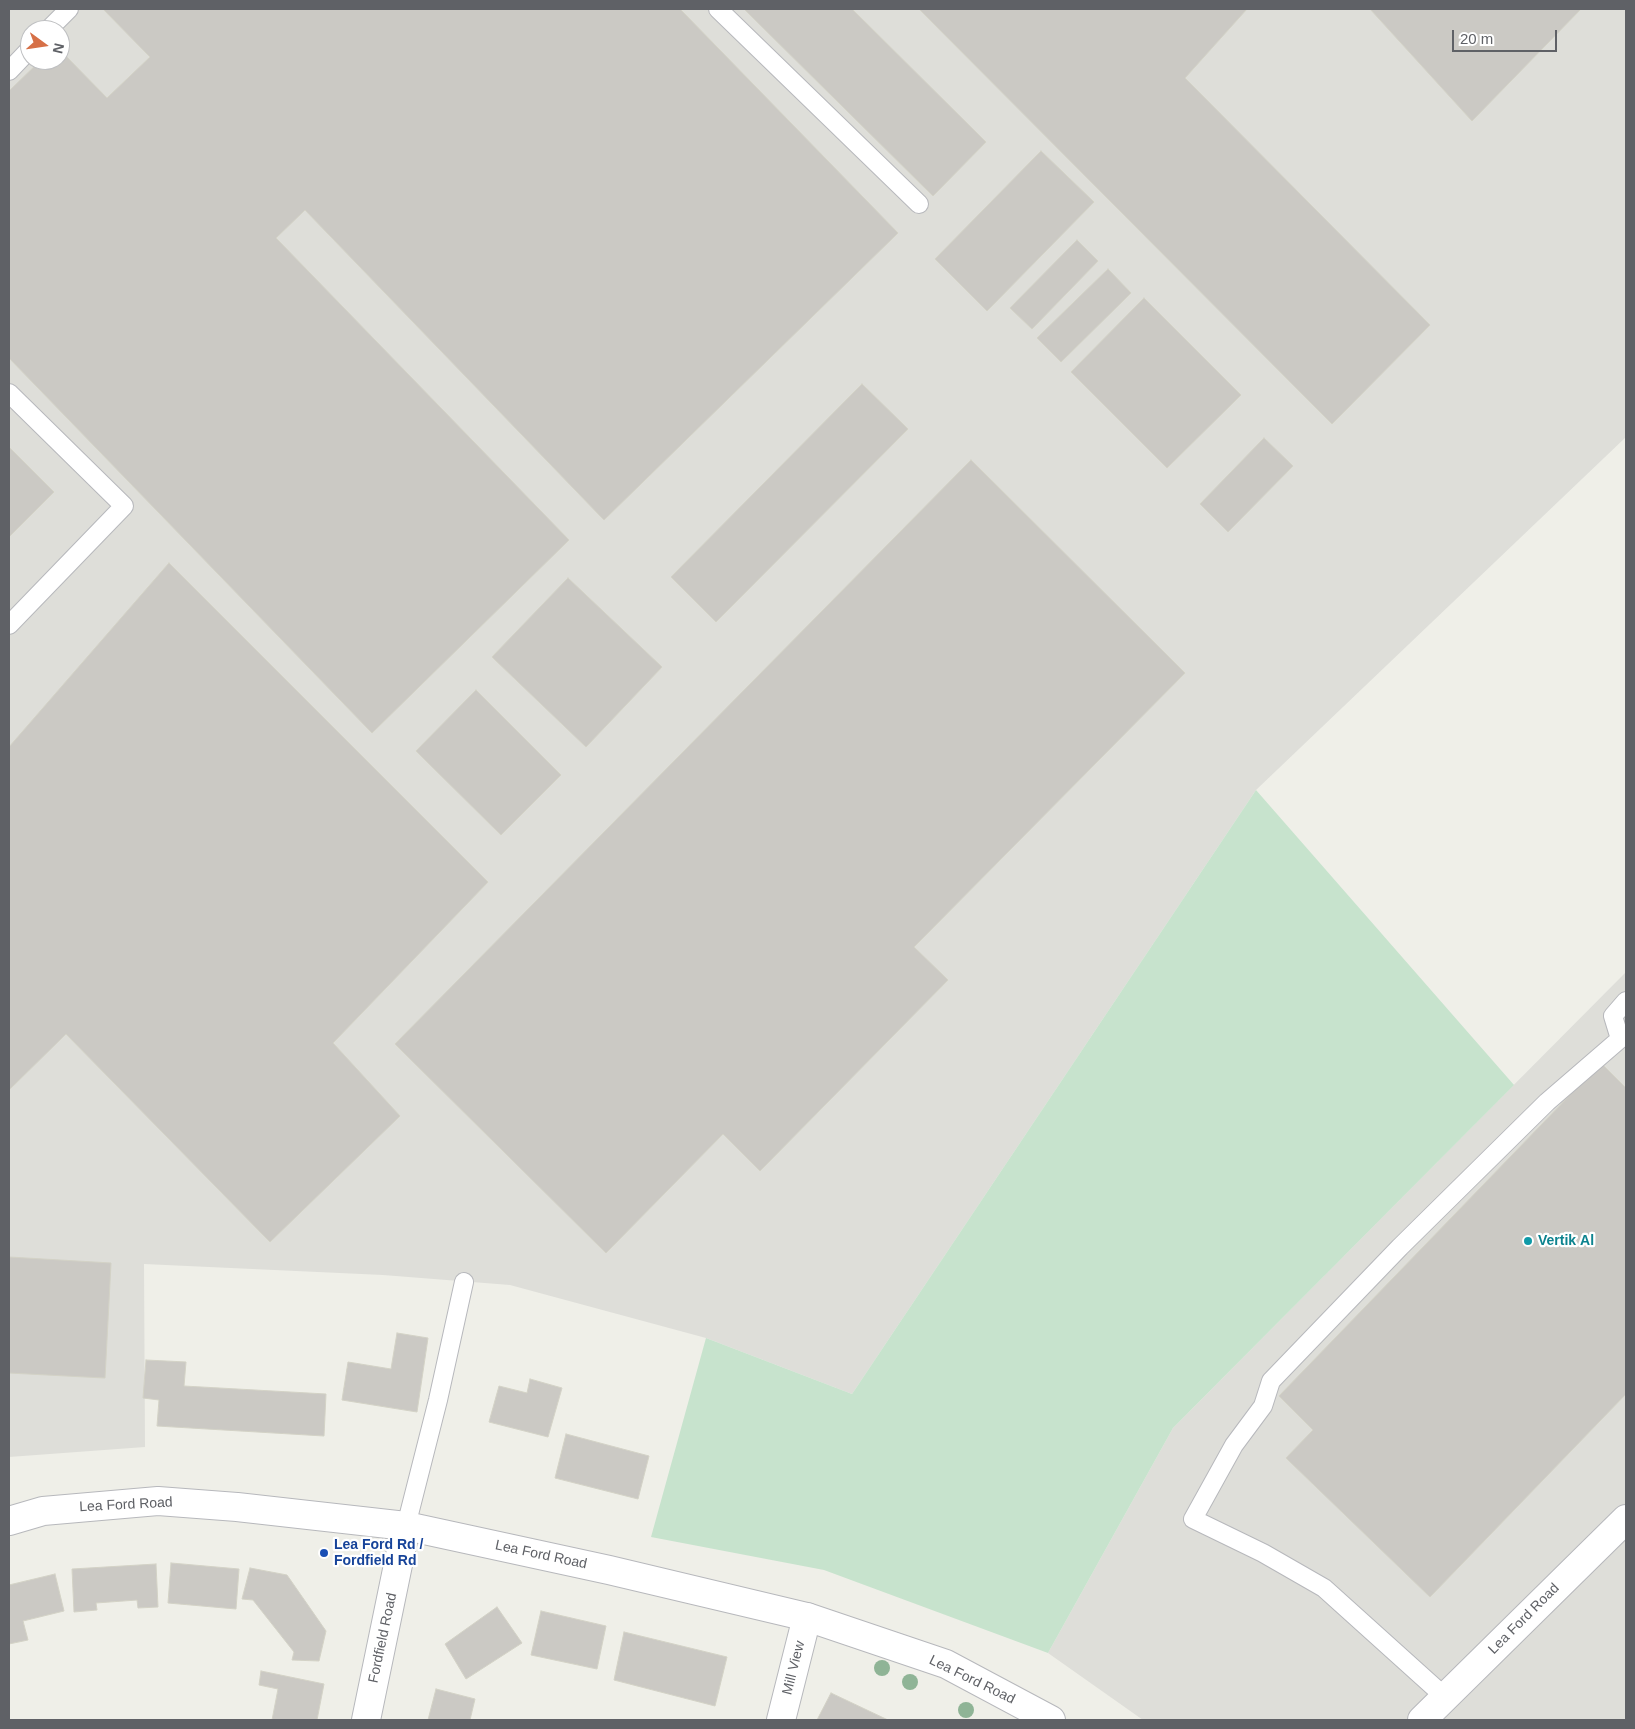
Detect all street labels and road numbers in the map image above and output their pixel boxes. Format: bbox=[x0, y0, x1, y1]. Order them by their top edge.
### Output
street label: Lea Ford Road bbox=[79, 1494, 173, 1516]
street label: Lea Ford Road bbox=[494, 1537, 588, 1573]
street label: Lea Ford Road bbox=[1485, 1580, 1563, 1658]
street label: Fordfield Road bbox=[365, 1591, 401, 1685]
street label: Mill View bbox=[779, 1639, 809, 1697]
street label: Lea Ford Road bbox=[926, 1652, 1018, 1708]

